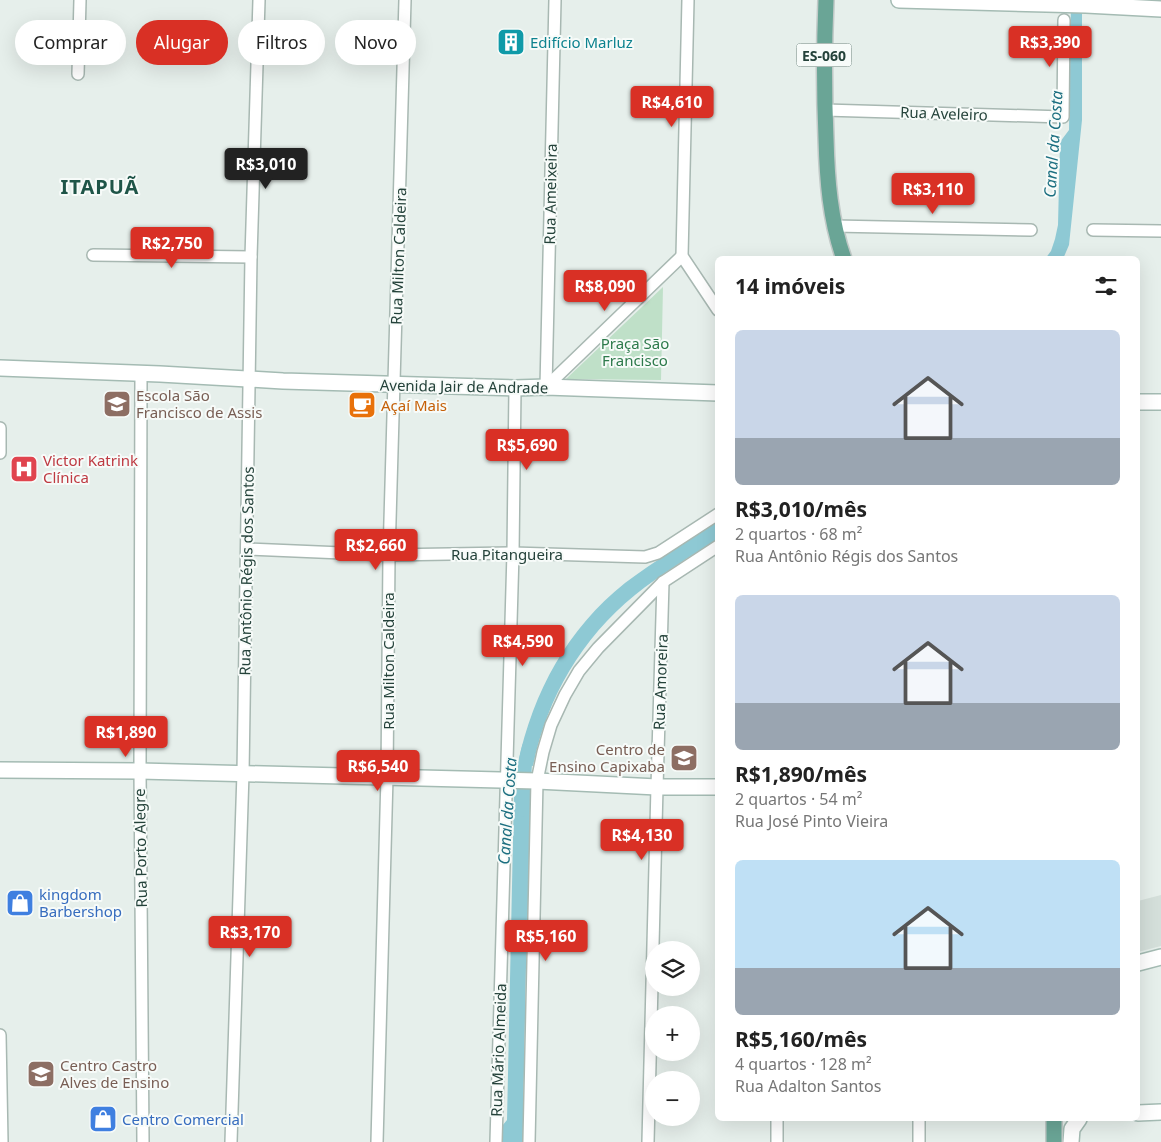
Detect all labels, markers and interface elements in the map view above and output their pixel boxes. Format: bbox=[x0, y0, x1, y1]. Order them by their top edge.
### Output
chip: Comprar bbox=[15, 20, 126, 65]
chip: Alugar bbox=[136, 20, 228, 65]
chip: Filtros bbox=[238, 20, 325, 65]
chip: Novo bbox=[335, 20, 416, 65]
pin: R$3,390 bbox=[1004, 26, 1096, 68]
building icon: Edifício Marluz bbox=[496, 27, 526, 57]
text: R$3,390 bbox=[1020, 31, 1080, 53]
place label: Edifício Marluz bbox=[530, 32, 633, 52]
road number: ES-060 bbox=[796, 44, 852, 66]
pin: R$4,610 bbox=[626, 86, 718, 128]
water label: Canal da Costa bbox=[1038, 90, 1068, 198]
text: R$4,610 bbox=[642, 91, 702, 113]
street label: Rua Aveleiro bbox=[900, 101, 988, 125]
street label: Rua Ameixeira bbox=[539, 143, 561, 245]
pin: R$3,010 bbox=[220, 148, 312, 190]
text: R$3,010 bbox=[236, 153, 296, 175]
pin: R$3,110 bbox=[887, 172, 979, 215]
district label: ITAPUÃ bbox=[61, 173, 139, 200]
text: R$3,110 bbox=[903, 178, 963, 200]
street label: Rua Milton Caldeira bbox=[386, 187, 410, 325]
pin: R$2,750 bbox=[126, 226, 218, 269]
text: R$2,750 bbox=[142, 232, 202, 254]
pin: R$8,090 bbox=[559, 270, 651, 312]
text: 14 imóveis bbox=[735, 272, 845, 300]
icon: filters bbox=[1092, 272, 1120, 300]
text: R$8,090 bbox=[575, 275, 635, 297]
park label: Praça São Francisco bbox=[601, 333, 669, 370]
icon: home bbox=[883, 363, 973, 453]
street label: Avenida Jair de Andrade bbox=[380, 375, 548, 397]
place label: Escola São Francisco de Assis bbox=[136, 385, 262, 422]
school or university icon: Escola São Francisco de Assis bbox=[102, 389, 132, 419]
cafe icon: Açaí Mais bbox=[347, 390, 377, 420]
place label: Açaí Mais bbox=[381, 395, 447, 415]
pin: R$5,690 bbox=[481, 428, 573, 471]
text: R$5,690 bbox=[497, 434, 557, 456]
place label: Victor Katrink Clínica bbox=[43, 450, 138, 487]
hospital icon: Victor Katrink Clínica bbox=[9, 454, 39, 484]
street label: Rua Antônio Régis dos Santos bbox=[234, 466, 258, 676]
text: R$3,010/mês bbox=[735, 495, 867, 523]
text: 2 quartos · 68 m² bbox=[735, 523, 862, 545]
pin: R$2,660 bbox=[330, 528, 422, 571]
text: R$2,660 bbox=[346, 534, 406, 556]
street label: Rua Pitangueira bbox=[451, 544, 563, 564]
text: Rua Antônio Régis dos Santos bbox=[735, 545, 958, 567]
street label: Rua Milton Caldeira bbox=[378, 592, 398, 730]
pin: R$4,590 bbox=[477, 624, 569, 667]
icon: home bbox=[883, 628, 973, 718]
text: R$4,590 bbox=[493, 630, 553, 652]
street label: Rua Amoreira bbox=[648, 634, 672, 730]
pin: R$1,890 bbox=[80, 716, 172, 758]
text: R$1,890 bbox=[96, 721, 156, 743]
place label: Centro de Ensino Capixaba bbox=[549, 739, 665, 776]
school or university icon: Centro de Ensino Capixaba bbox=[669, 743, 699, 773]
pin: R$6,540 bbox=[332, 750, 424, 792]
text: R$6,540 bbox=[348, 755, 408, 777]
water label: Canal da Costa bbox=[492, 757, 522, 865]
text: R$1,890/mês bbox=[735, 760, 867, 788]
street label: Rua Porto Alegre bbox=[129, 788, 151, 908]
text: 2 quartos · 54 m² bbox=[735, 788, 862, 810]
text: Rua José Pinto Vieira bbox=[735, 810, 888, 832]
pin: R$4,130 bbox=[596, 818, 688, 861]
text: R$4,130 bbox=[612, 824, 672, 846]
place label: kingdom Barbershop bbox=[39, 884, 122, 921]
shop icon: kingdom Barbershop bbox=[5, 888, 35, 918]
icon: home bbox=[883, 893, 973, 983]
pin: R$3,170 bbox=[204, 916, 296, 958]
pin: R$5,160 bbox=[500, 920, 592, 962]
text: R$3,170 bbox=[220, 921, 280, 943]
text: R$5,160 bbox=[516, 925, 576, 947]
map controls bbox=[645, 941, 700, 1126]
button: layers bbox=[645, 941, 700, 996]
street label: Rua Mário Almeida bbox=[486, 983, 510, 1117]
button: + bbox=[645, 1006, 700, 1061]
text: R$5,160/mês bbox=[735, 1025, 867, 1053]
text: 4 quartos · 128 m² bbox=[735, 1053, 872, 1075]
place label: Centro Castro Alves de Ensino bbox=[60, 1055, 169, 1092]
school or university icon: Centro Castro Alves de Ensino bbox=[26, 1059, 56, 1089]
button: − bbox=[645, 1071, 700, 1126]
text: Rua Adalton Santos bbox=[735, 1075, 881, 1097]
shop icon: Centro Comercial bbox=[88, 1104, 118, 1134]
place label: Centro Comercial bbox=[122, 1109, 244, 1129]

